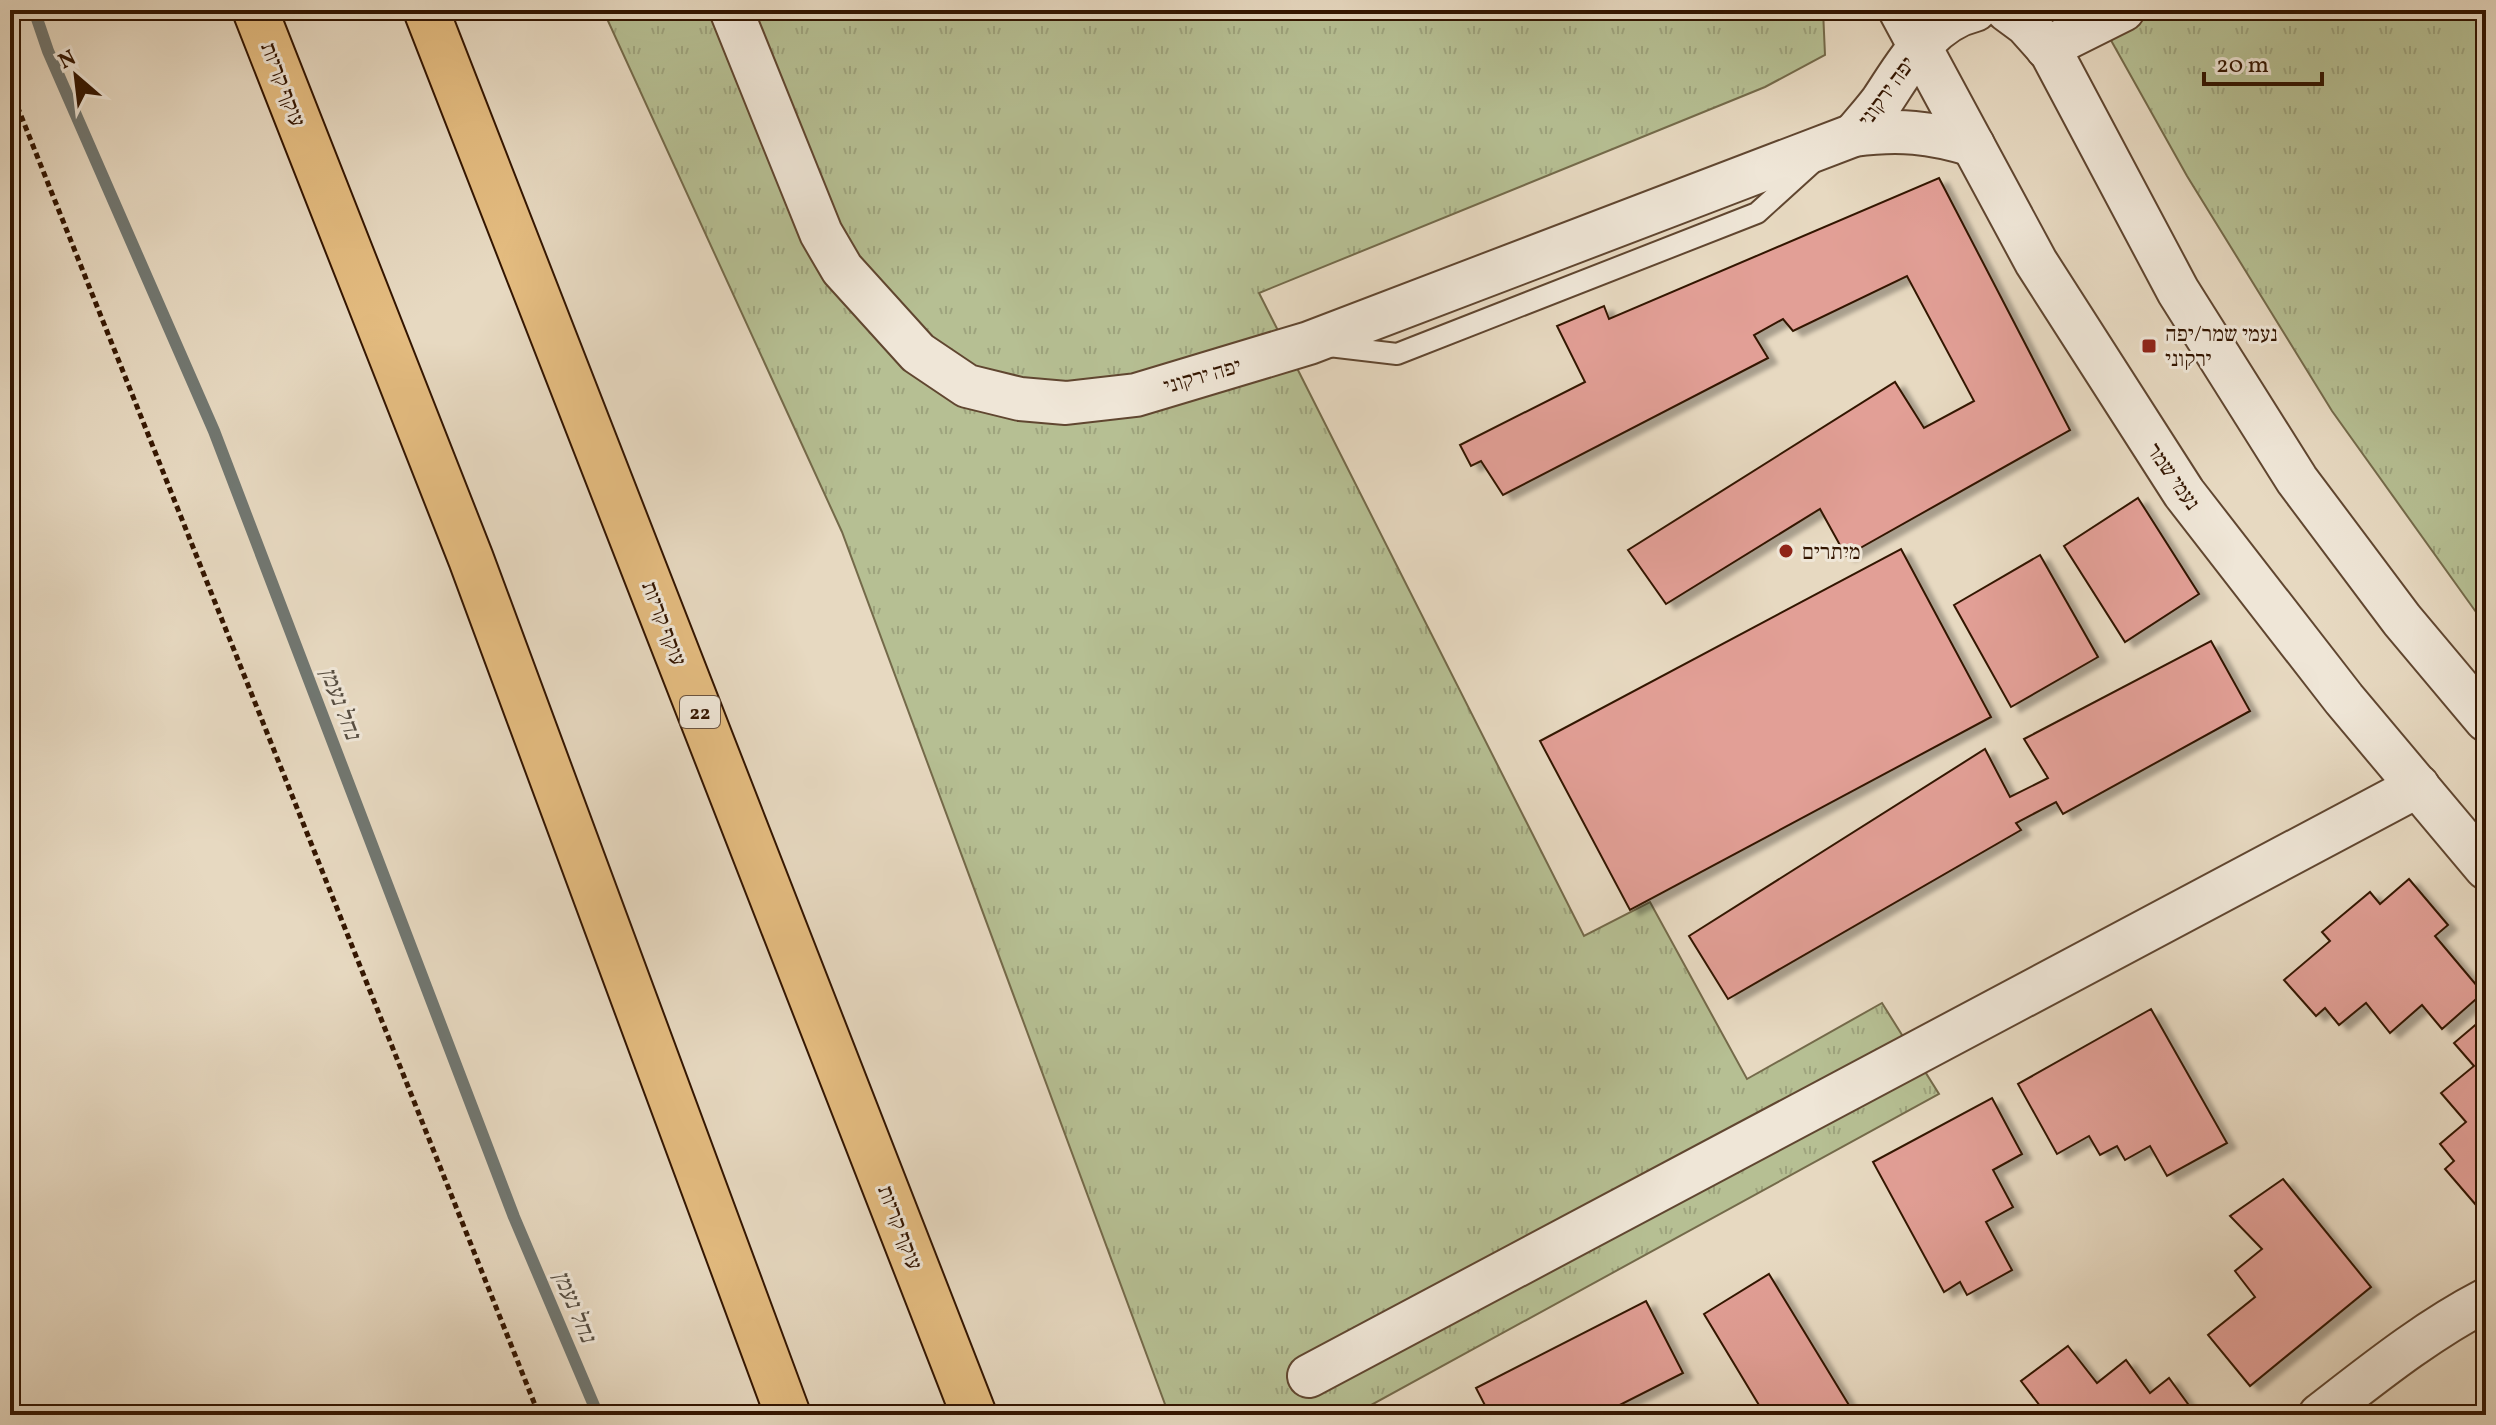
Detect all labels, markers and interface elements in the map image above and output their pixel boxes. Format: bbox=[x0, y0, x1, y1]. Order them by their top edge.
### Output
north arrow bbox=[36, 36, 116, 116]
scale bar bbox=[2204, 36, 2322, 86]
street label: עוקף קריות bbox=[251, 38, 312, 132]
text: N bbox=[53, 43, 82, 78]
text: 20 m bbox=[2216, 49, 2269, 83]
street label: יפה ירקוני bbox=[1852, 51, 1924, 134]
place label: נעמי שמר/יפה ירקוני bbox=[2165, 320, 2278, 376]
marker: נעמי שמר/יפה ירקוני bbox=[2140, 337, 2158, 355]
street label: יפה ירקוני bbox=[1160, 352, 1245, 403]
street label: נעמי שמר bbox=[2138, 437, 2206, 517]
place label: מיתרים bbox=[1802, 538, 1861, 569]
marker: מיתרים bbox=[1777, 542, 1795, 560]
street label: עוקף קריות bbox=[632, 577, 693, 671]
water label: נחל נעמן bbox=[310, 663, 369, 747]
road number: 22 bbox=[680, 696, 720, 728]
street label: עוקף קריות bbox=[868, 1181, 929, 1275]
water label: נחל נעמן bbox=[543, 1266, 604, 1350]

